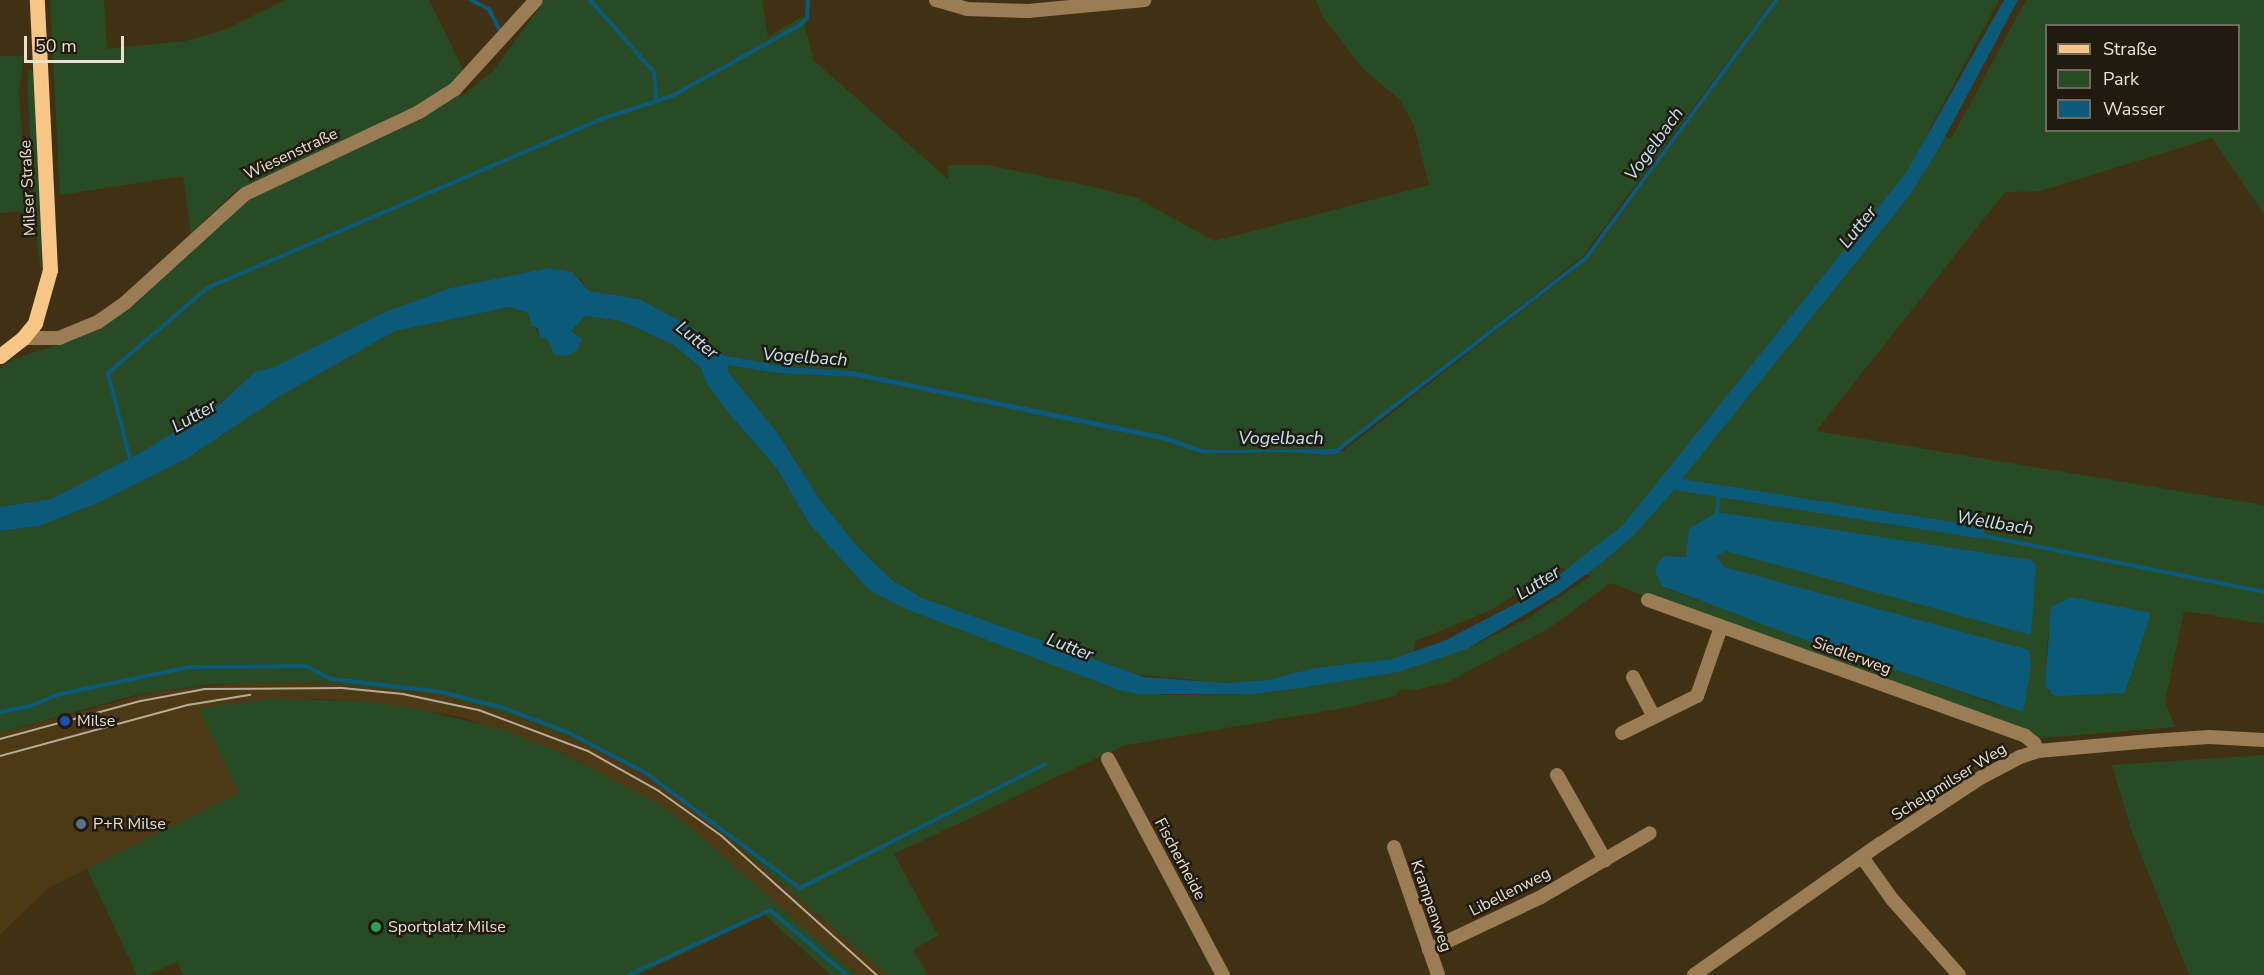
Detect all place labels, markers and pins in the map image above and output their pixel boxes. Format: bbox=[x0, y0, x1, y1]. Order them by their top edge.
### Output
place label: Milse bbox=[77, 711, 115, 731]
marker: Milse bbox=[58, 714, 72, 728]
place label: P+R Milse bbox=[93, 814, 166, 834]
marker: P+R Milse bbox=[74, 817, 88, 831]
place label: Sportplatz Milse bbox=[388, 917, 506, 937]
marker: Sportplatz Milse bbox=[369, 920, 383, 934]

